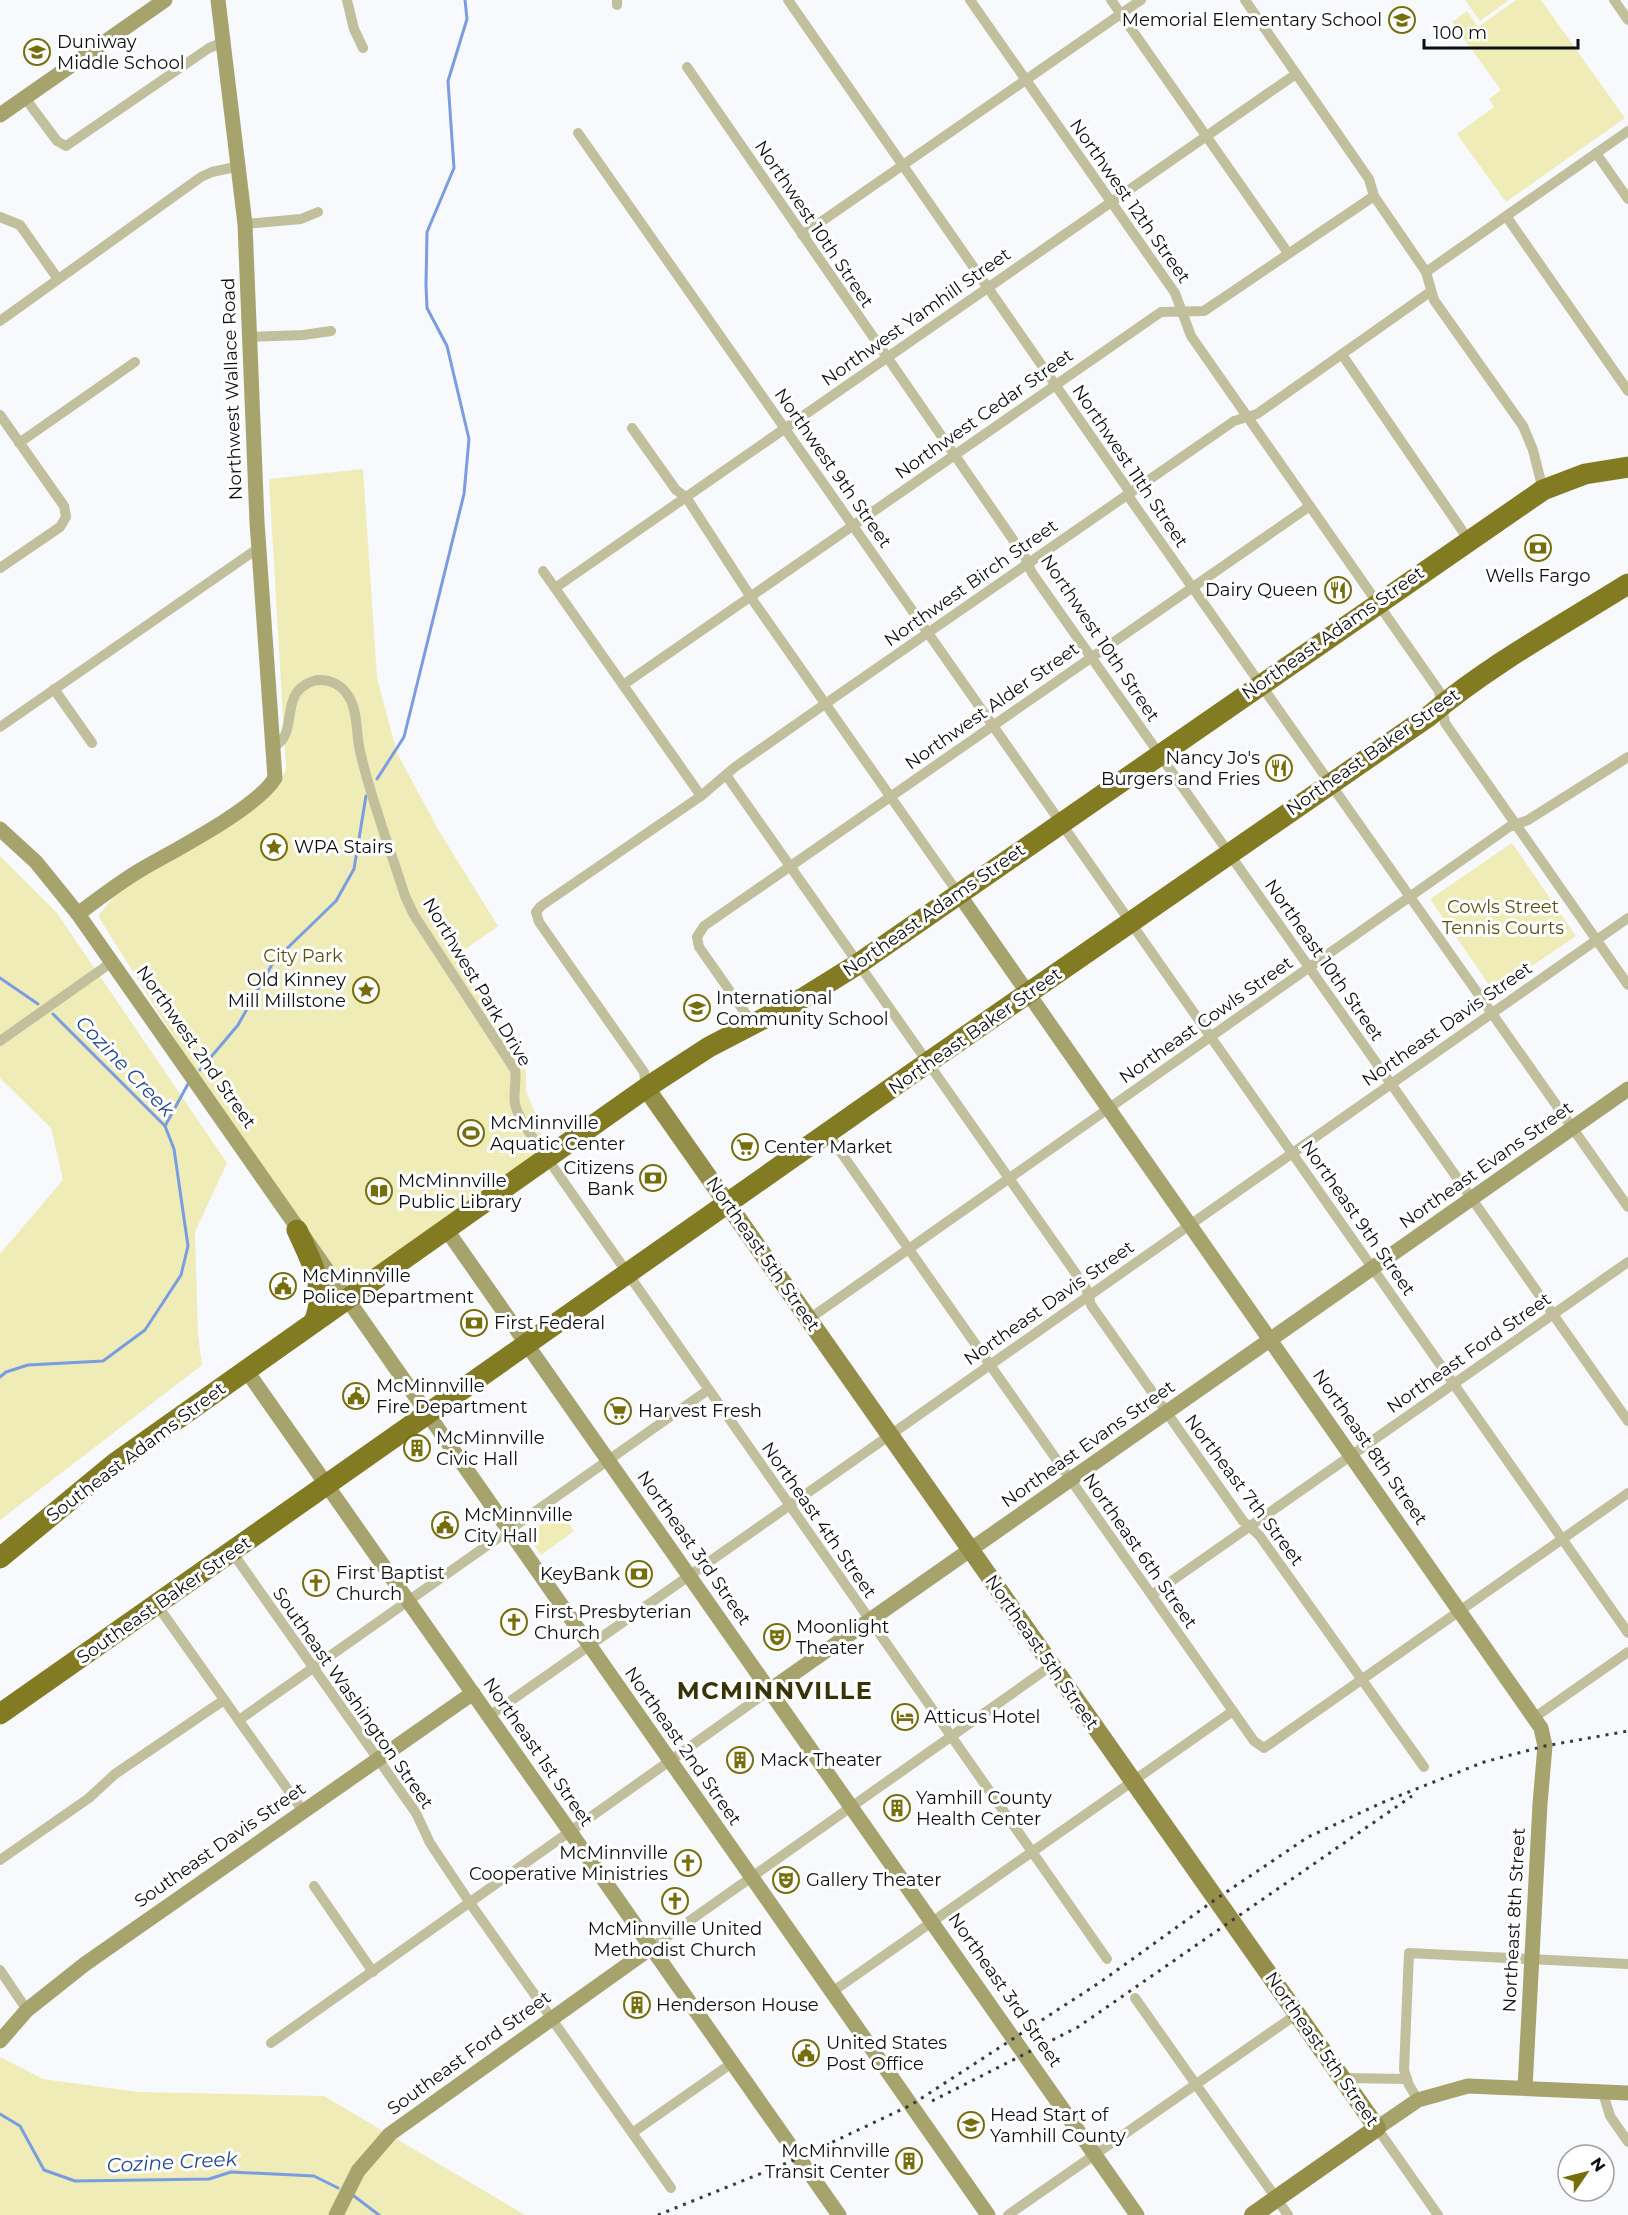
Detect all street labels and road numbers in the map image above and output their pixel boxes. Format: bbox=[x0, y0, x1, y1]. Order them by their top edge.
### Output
street label: Northwest 12th Street bbox=[1065, 115, 1195, 287]
street label: Northwest 10th Street bbox=[750, 136, 878, 312]
street label: Northwest Yamhill Street bbox=[817, 243, 1015, 391]
street label: Northwest Wallace Road bbox=[217, 277, 247, 501]
street label: Northwest Cedar Street bbox=[891, 344, 1077, 484]
street label: Northwest 11th Street bbox=[1067, 380, 1193, 552]
street label: Northwest 9th Street bbox=[770, 384, 896, 552]
street label: Northwest Birch Street bbox=[880, 515, 1062, 651]
street label: Northwest 10th Street bbox=[1036, 550, 1164, 726]
street label: Northeast Adams Street bbox=[1238, 562, 1428, 704]
street label: Northwest Alder Street bbox=[901, 638, 1083, 774]
street label: Northeast Baker Street bbox=[1282, 684, 1464, 820]
street label: Northeast Adams Street bbox=[839, 839, 1029, 981]
street label: Northeast 10th Street bbox=[1260, 875, 1388, 1045]
street label: Northwest Park Drive bbox=[418, 894, 536, 1070]
street label: Northeast Cowls Street bbox=[1115, 952, 1297, 1088]
street label: Northeast Davis Street bbox=[1358, 957, 1536, 1091]
street label: Northwest 2nd Street bbox=[131, 961, 261, 1133]
street label: Northeast Baker Street bbox=[884, 963, 1066, 1099]
street label: Northeast Evans Street bbox=[1395, 1097, 1577, 1233]
street label: Northeast 9th Street bbox=[1296, 1136, 1420, 1300]
street label: Northeast 5th Street bbox=[701, 1172, 825, 1336]
street label: Northeast Davis Street bbox=[960, 1236, 1138, 1370]
street label: Northeast Ford Street bbox=[1383, 1288, 1555, 1418]
street label: Northeast 8th Street bbox=[1308, 1365, 1432, 1529]
street label: Northeast Evans Street bbox=[997, 1376, 1179, 1512]
street label: Southeast Adams Street bbox=[42, 1377, 230, 1527]
street label: Northeast 7th Street bbox=[1180, 1410, 1308, 1570]
street label: Northeast 4th Street bbox=[757, 1438, 881, 1602]
street label: Northeast 3rd Street bbox=[632, 1467, 756, 1629]
street label: Northeast 6th Street bbox=[1078, 1469, 1202, 1633]
street label: Southeast Baker Street bbox=[73, 1531, 255, 1669]
street label: Northeast 5th Street bbox=[980, 1570, 1104, 1734]
street label: Southeast Washington Street bbox=[268, 1583, 438, 1813]
street label: Northeast 2nd Street bbox=[620, 1662, 746, 1830]
street label: Northeast 1st Street bbox=[478, 1673, 598, 1831]
street label: Southeast Davis Street bbox=[130, 1778, 310, 1912]
street label: Northeast 8th Street bbox=[1498, 1827, 1530, 2013]
street label: Northeast 3rd Street bbox=[943, 1909, 1067, 2071]
street label: Northeast 5th Street bbox=[1260, 1967, 1384, 2131]
street label: Southeast Ford Street bbox=[383, 1986, 555, 2120]

